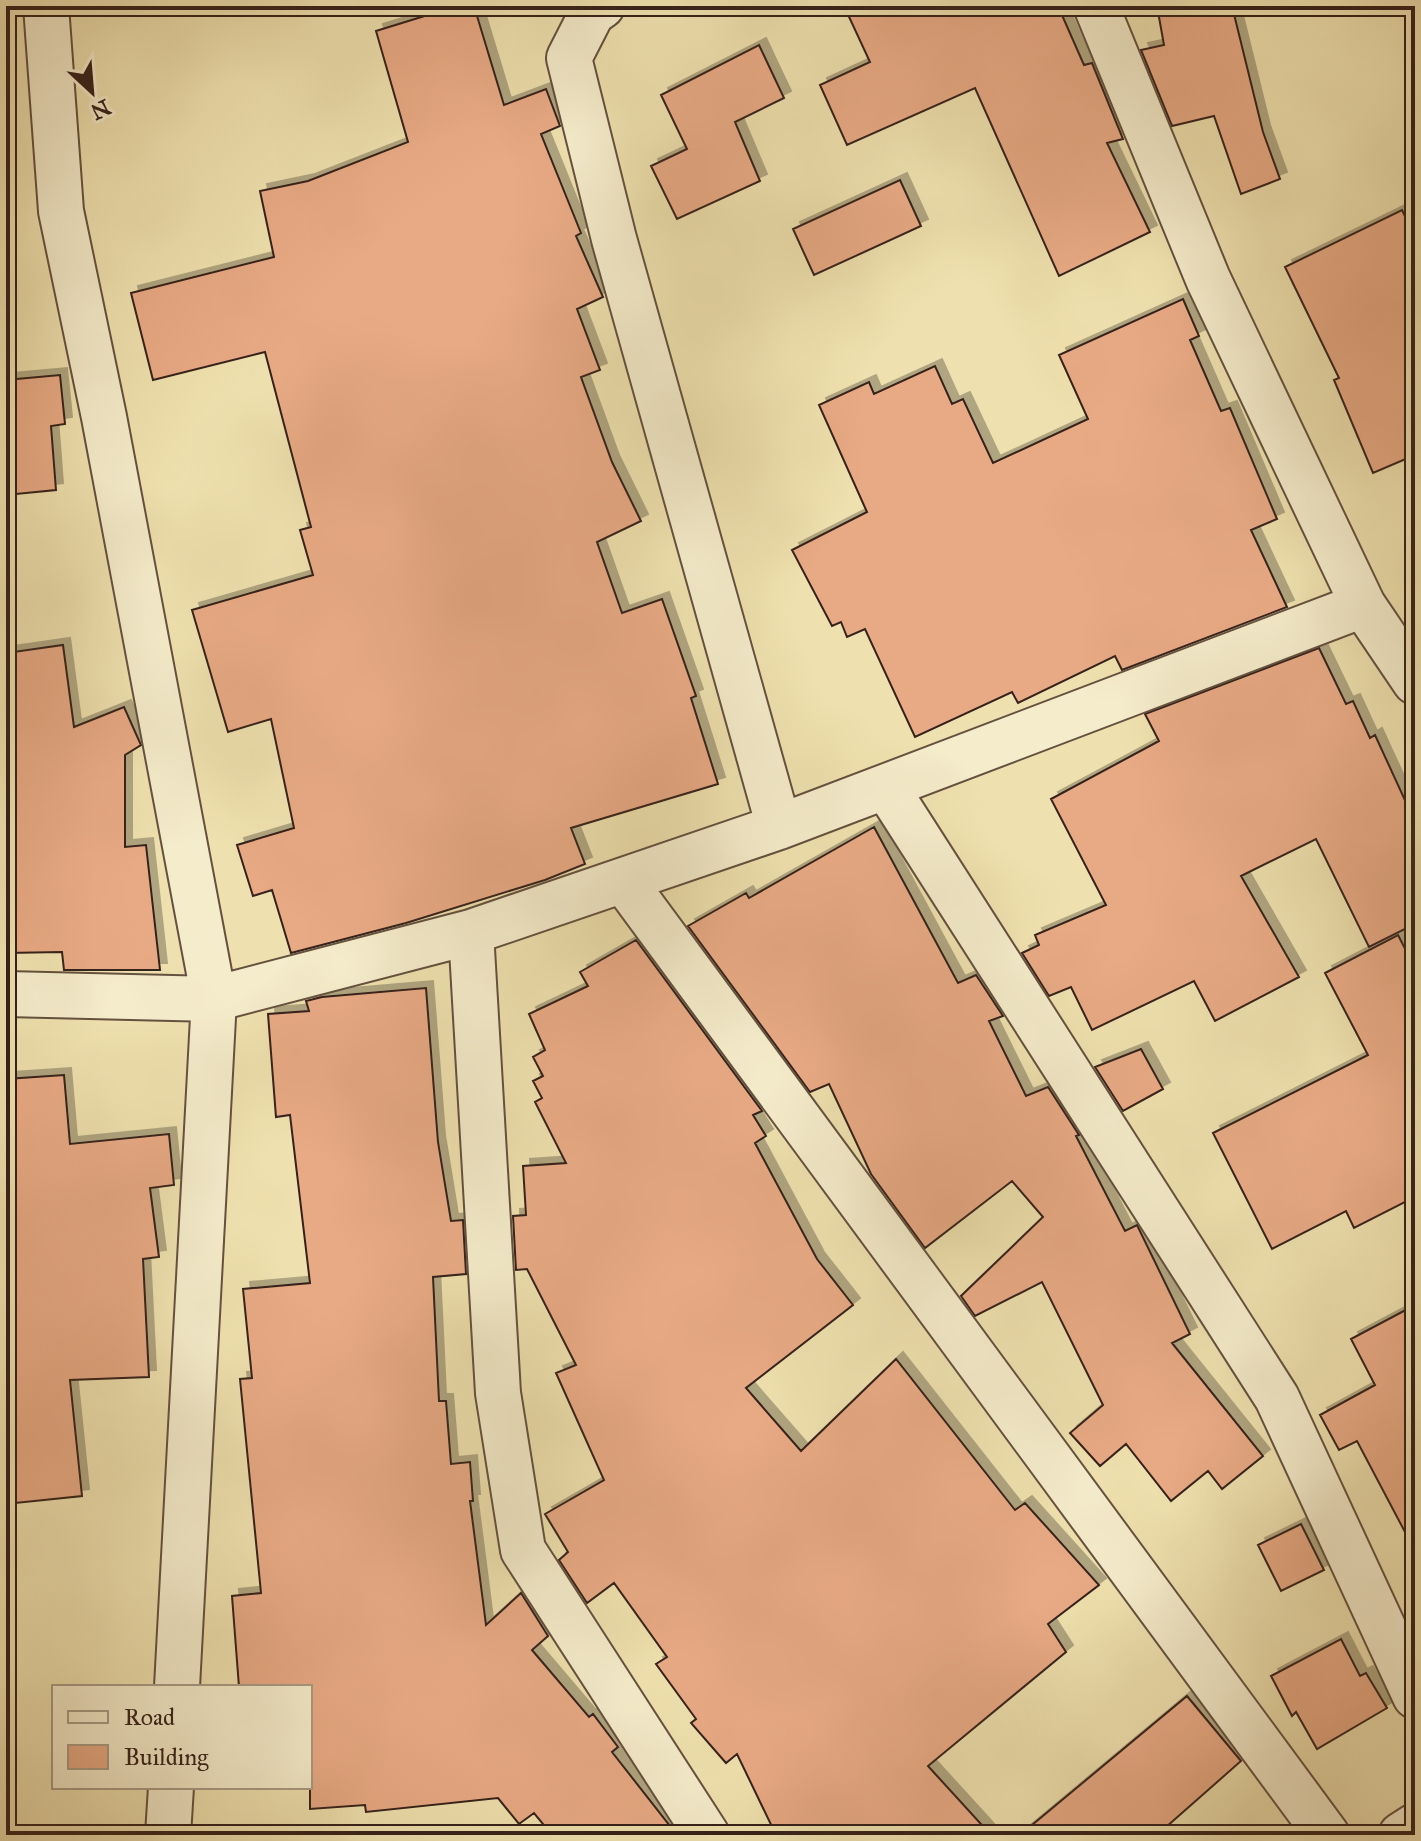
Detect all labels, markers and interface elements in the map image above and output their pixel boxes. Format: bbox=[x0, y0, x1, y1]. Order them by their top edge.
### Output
north arrow bbox=[52, 52, 132, 132]
text: N bbox=[86, 93, 115, 126]
legend bbox=[52, 1685, 312, 1789]
text: Road bbox=[124, 1702, 175, 1732]
text: Building bbox=[124, 1742, 209, 1772]

